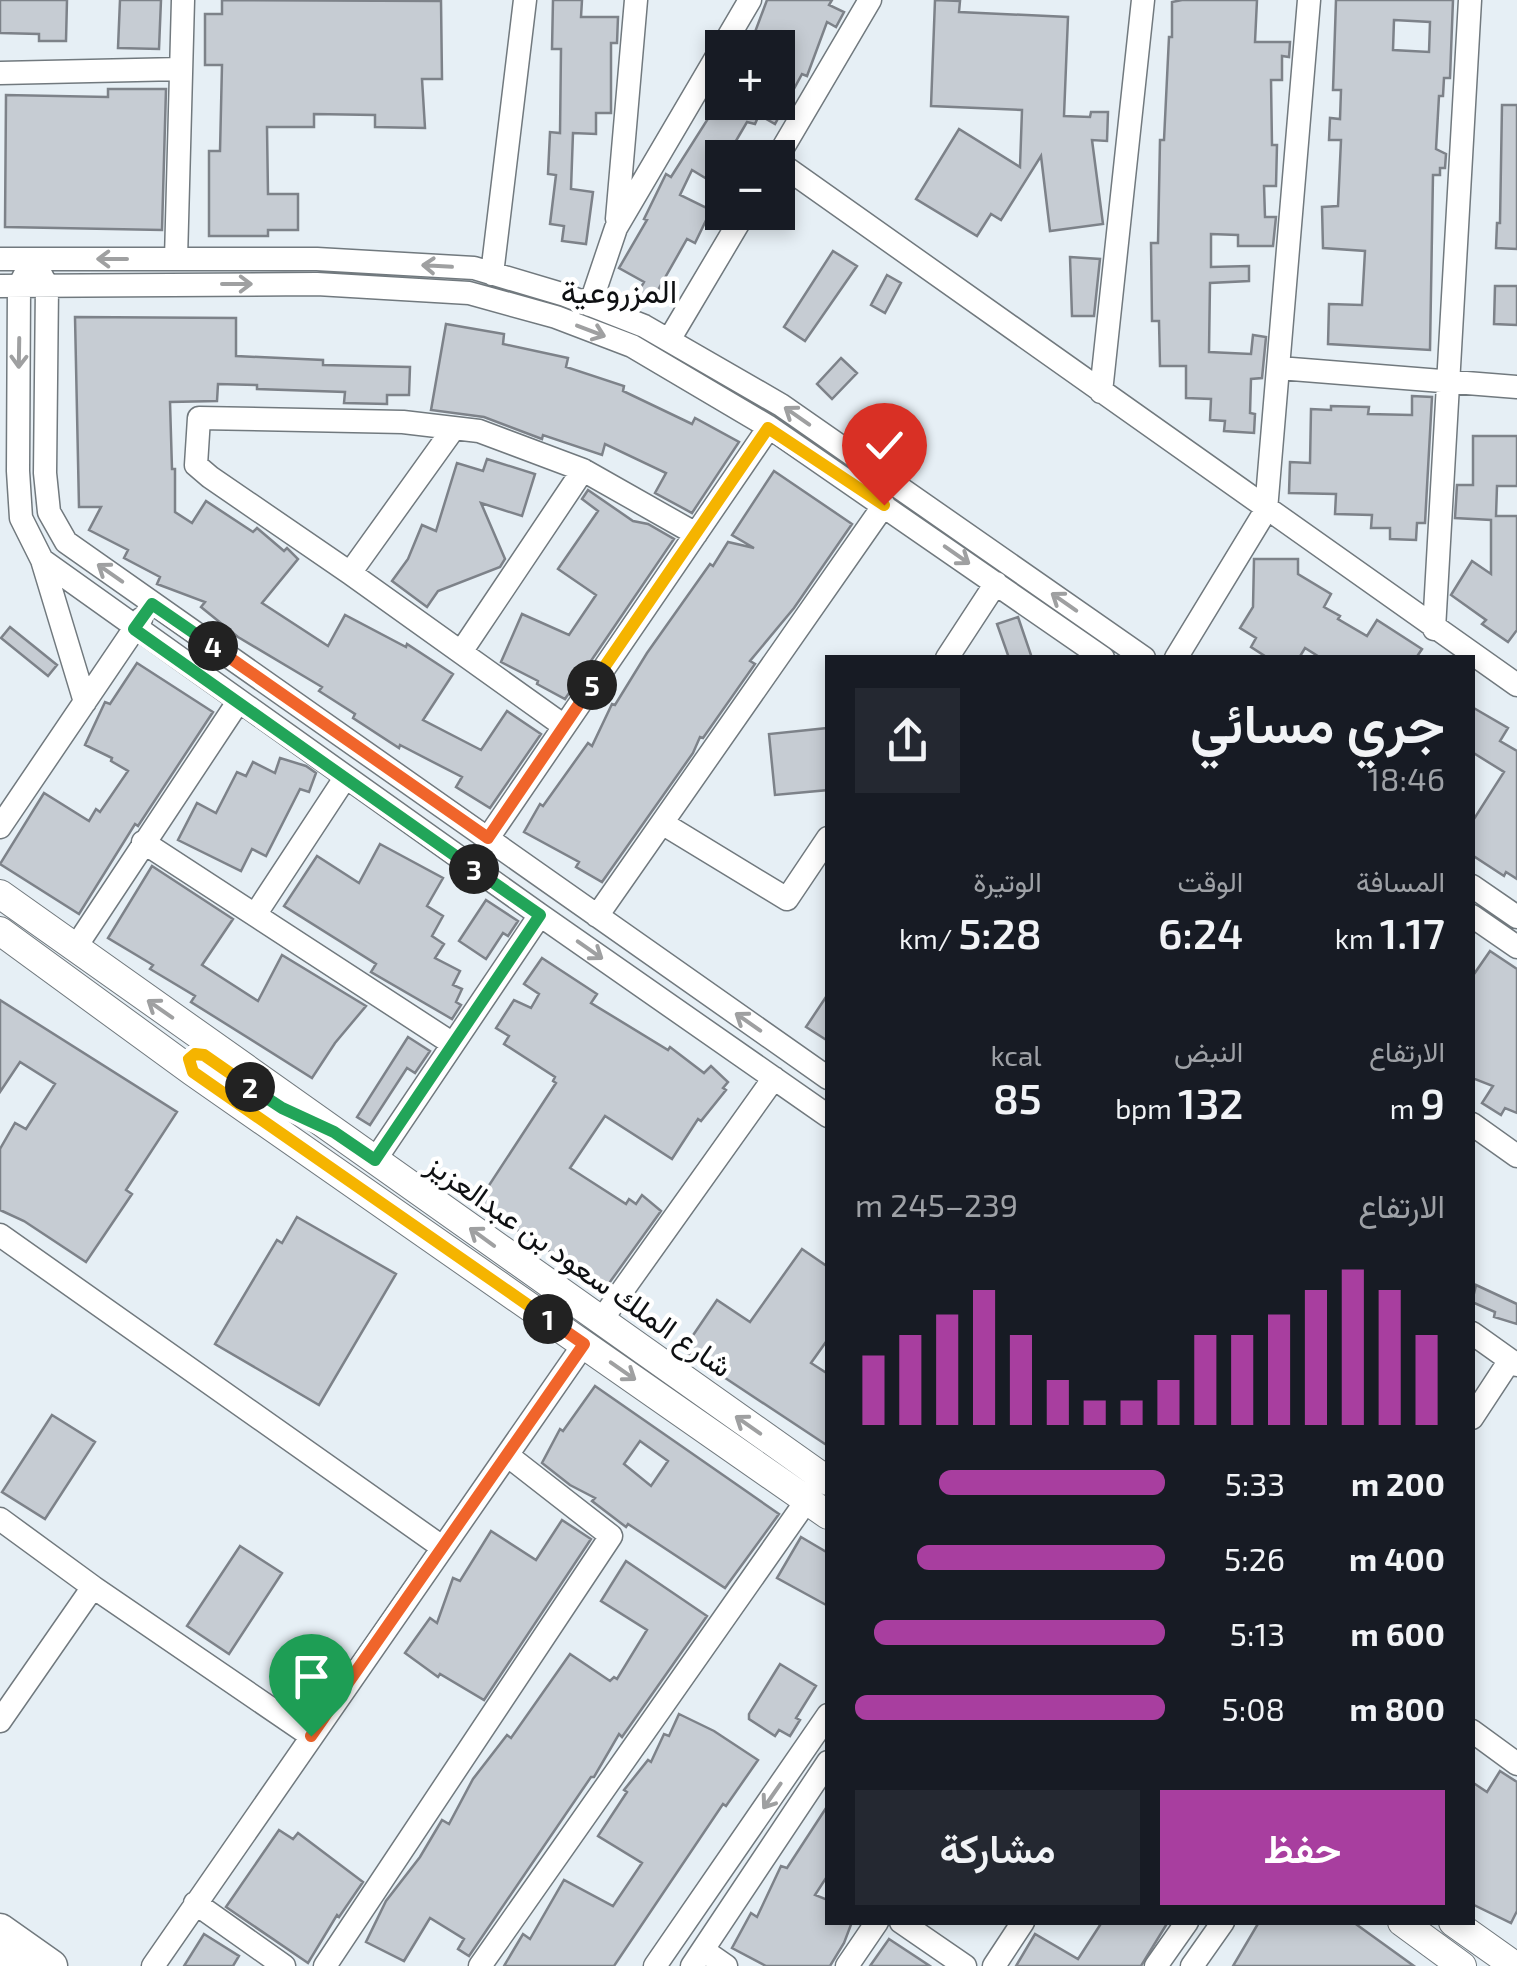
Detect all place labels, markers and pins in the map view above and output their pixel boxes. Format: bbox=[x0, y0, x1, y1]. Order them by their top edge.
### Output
pin bbox=[842, 403, 927, 506]
pin: 4 bbox=[188, 621, 238, 671]
pin: 5 bbox=[567, 660, 617, 710]
pin: 3 bbox=[449, 844, 499, 894]
pin: 2 bbox=[225, 1062, 275, 1112]
pin: 1 bbox=[523, 1294, 573, 1344]
pin bbox=[269, 1634, 354, 1737]

